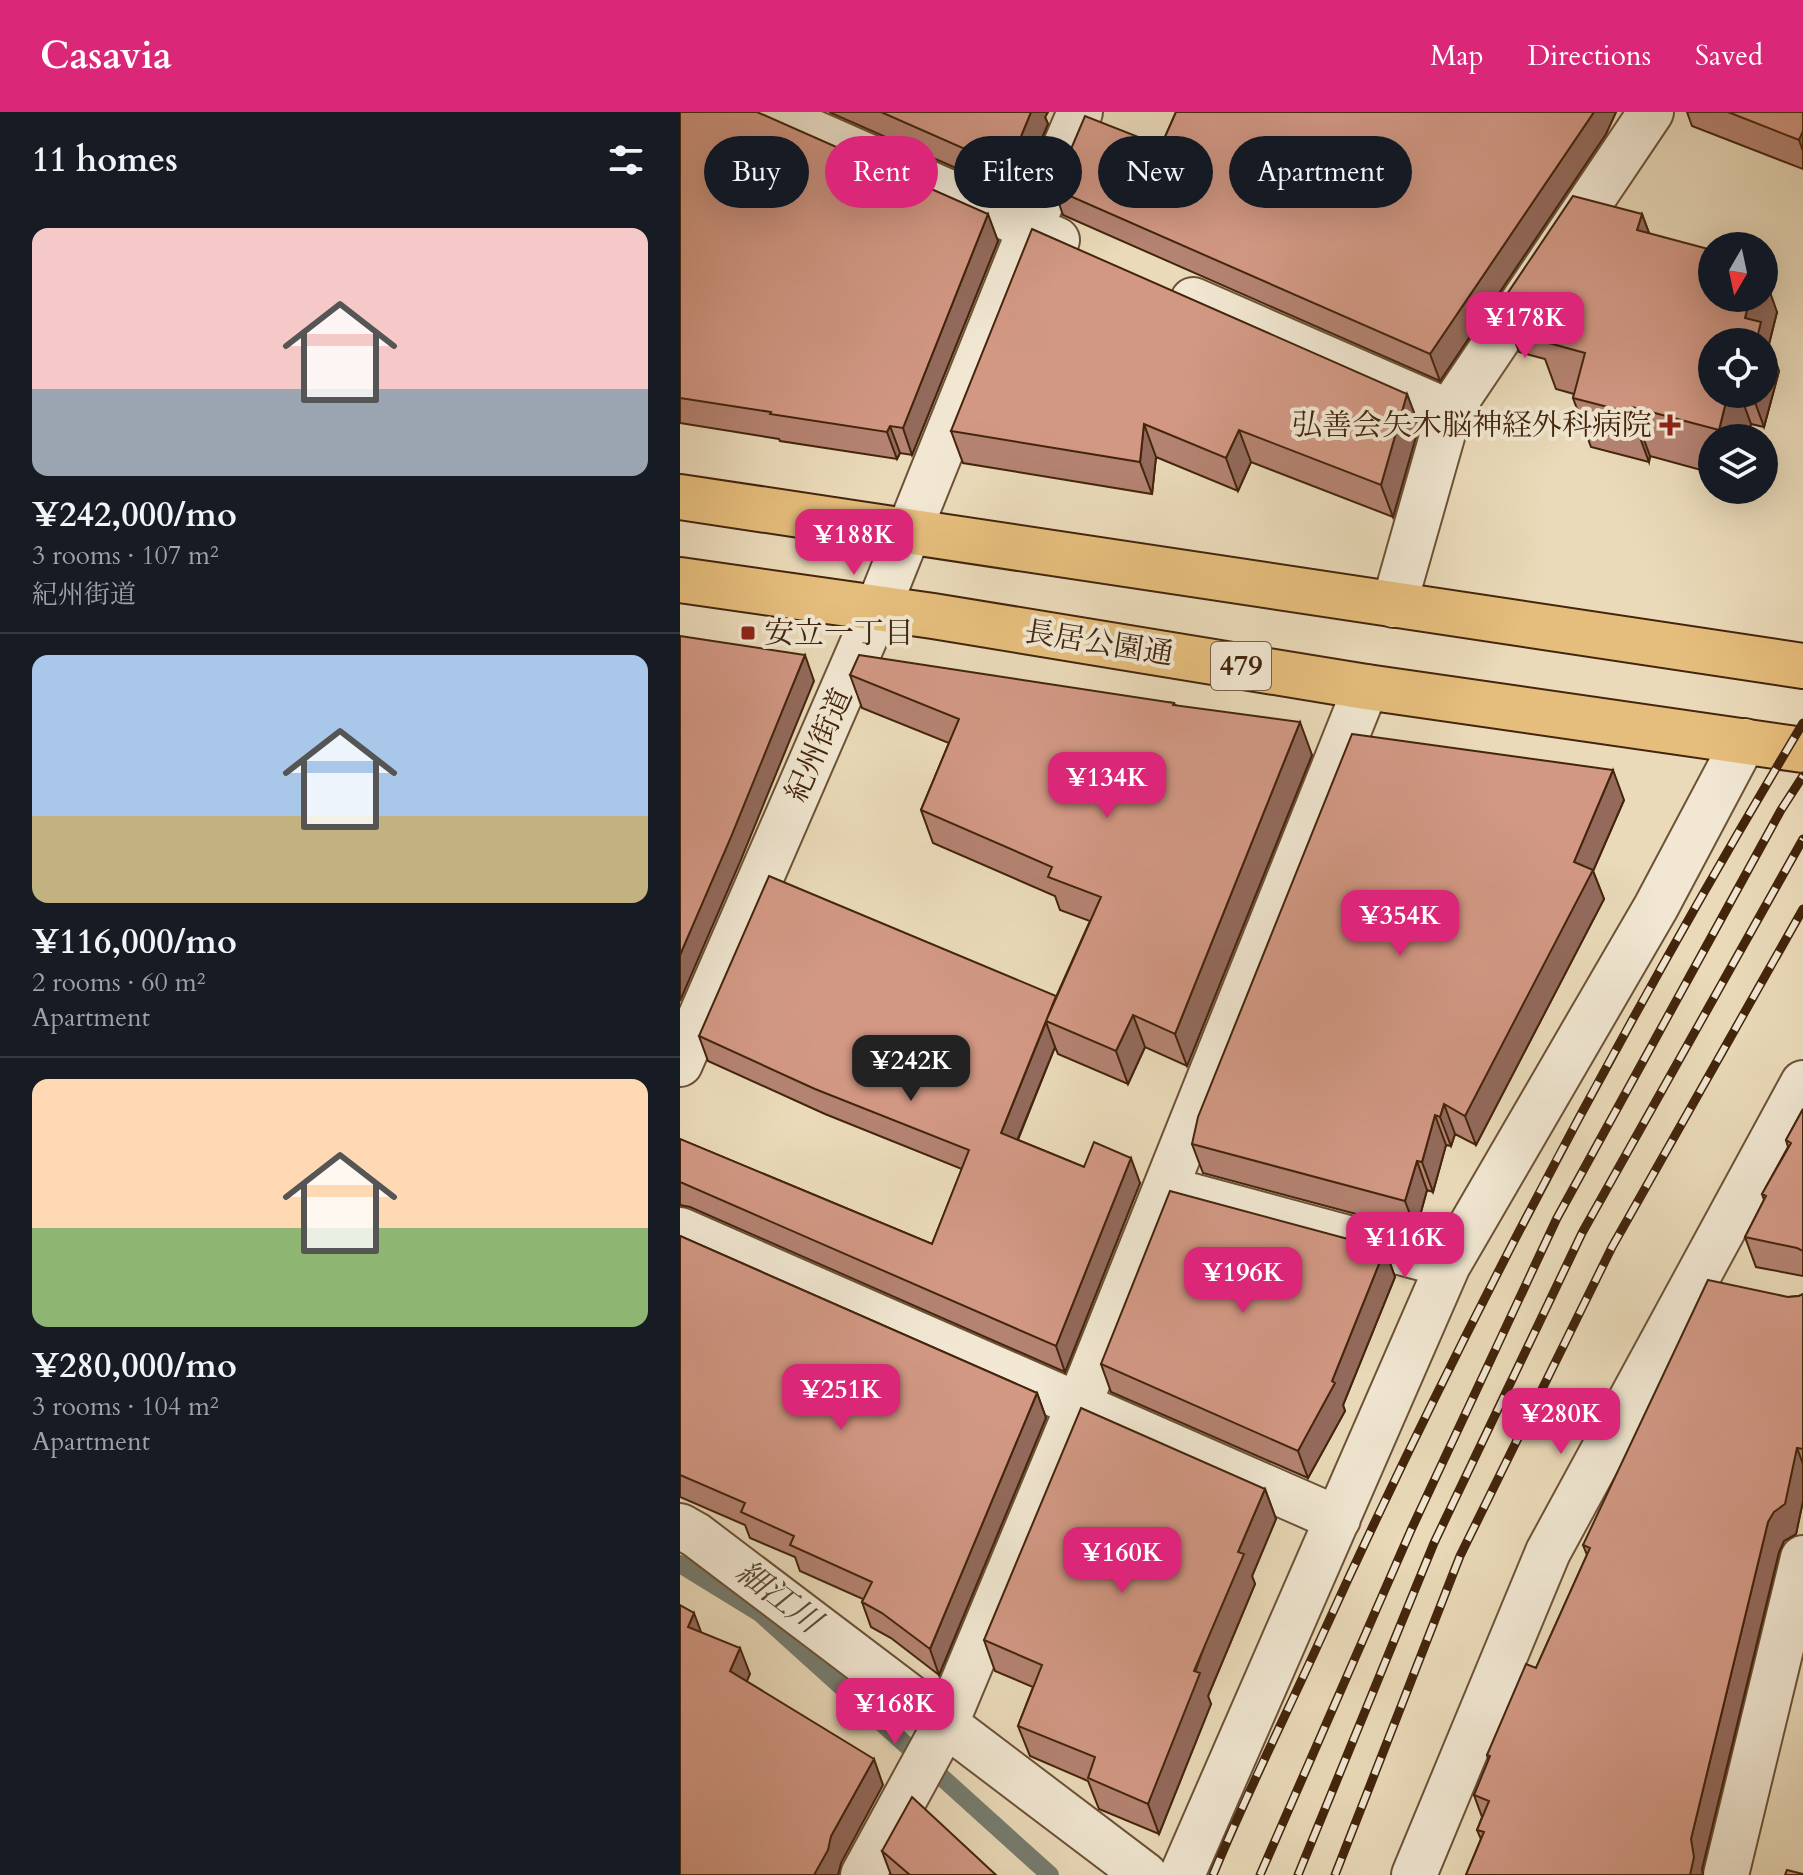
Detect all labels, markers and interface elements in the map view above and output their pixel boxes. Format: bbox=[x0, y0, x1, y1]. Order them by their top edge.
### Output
text: Casavia bbox=[40, 30, 172, 82]
text: Map bbox=[1430, 37, 1484, 75]
text: Directions bbox=[1528, 37, 1651, 75]
text: Saved bbox=[1695, 37, 1763, 75]
chip: Buy bbox=[704, 136, 809, 208]
chip: Rent bbox=[825, 136, 938, 208]
chip: Filters bbox=[954, 136, 1082, 208]
chip: New bbox=[1098, 136, 1213, 208]
chip: Apartment bbox=[1229, 136, 1412, 208]
text: 11 homes bbox=[32, 137, 178, 183]
icon: filters bbox=[604, 138, 648, 182]
north arrow bbox=[1698, 232, 1778, 312]
map controls bbox=[1698, 232, 1778, 504]
icon: home bbox=[268, 280, 412, 424]
pin: ¥178K bbox=[1469, 292, 1581, 360]
text: ¥178K bbox=[1484, 300, 1566, 335]
button: locate bbox=[1698, 328, 1778, 408]
place label: 弘善会矢木脳神経外科病院 bbox=[1292, 405, 1652, 446]
marker: 弘善会矢木脳神経外科病院 bbox=[1659, 414, 1681, 436]
button: layers bbox=[1698, 424, 1778, 504]
text: ¥242,000/mo bbox=[32, 492, 237, 538]
pin: ¥188K bbox=[798, 509, 910, 577]
text: ¥188K bbox=[813, 517, 895, 552]
text: 3 rooms · 107 m² bbox=[32, 538, 219, 573]
text: 紀州街道 bbox=[32, 577, 136, 612]
street label: 長居公園通 bbox=[1022, 611, 1176, 675]
place label: 安立一丁目 bbox=[764, 613, 914, 654]
marker: 安立一丁目 bbox=[739, 624, 757, 642]
road number: 479 bbox=[1211, 642, 1271, 690]
street label: 紀州街道 bbox=[776, 682, 862, 808]
icon: home bbox=[268, 707, 412, 851]
pin: ¥134K bbox=[1051, 752, 1163, 820]
text: ¥134K bbox=[1066, 760, 1148, 795]
pin: ¥354K bbox=[1344, 890, 1456, 958]
text: ¥354K bbox=[1359, 898, 1441, 933]
text: ¥116,000/mo bbox=[32, 919, 237, 965]
text: 2 rooms · 60 m² bbox=[32, 965, 205, 1000]
text: Apartment bbox=[32, 1000, 150, 1035]
pin: ¥242K bbox=[855, 1035, 967, 1103]
text: ¥242K bbox=[870, 1043, 952, 1078]
icon: home bbox=[268, 1131, 412, 1275]
pin: ¥116K bbox=[1349, 1212, 1461, 1280]
text: ¥116K bbox=[1364, 1220, 1446, 1255]
pin: ¥196K bbox=[1187, 1247, 1299, 1315]
text: ¥196K bbox=[1202, 1255, 1284, 1290]
text: ¥280,000/mo bbox=[32, 1343, 237, 1389]
pin: ¥251K bbox=[785, 1364, 897, 1432]
text: ¥251K bbox=[800, 1372, 882, 1407]
pin: ¥280K bbox=[1505, 1388, 1617, 1456]
text: 3 rooms · 104 m² bbox=[32, 1389, 219, 1424]
text: ¥280K bbox=[1520, 1396, 1602, 1431]
text: Apartment bbox=[32, 1424, 150, 1459]
pin: ¥160K bbox=[1066, 1527, 1178, 1595]
text: ¥160K bbox=[1081, 1535, 1163, 1570]
water label: 細江川 bbox=[726, 1551, 832, 1645]
pin: ¥168K bbox=[839, 1678, 951, 1746]
text: ¥168K bbox=[854, 1686, 936, 1721]

